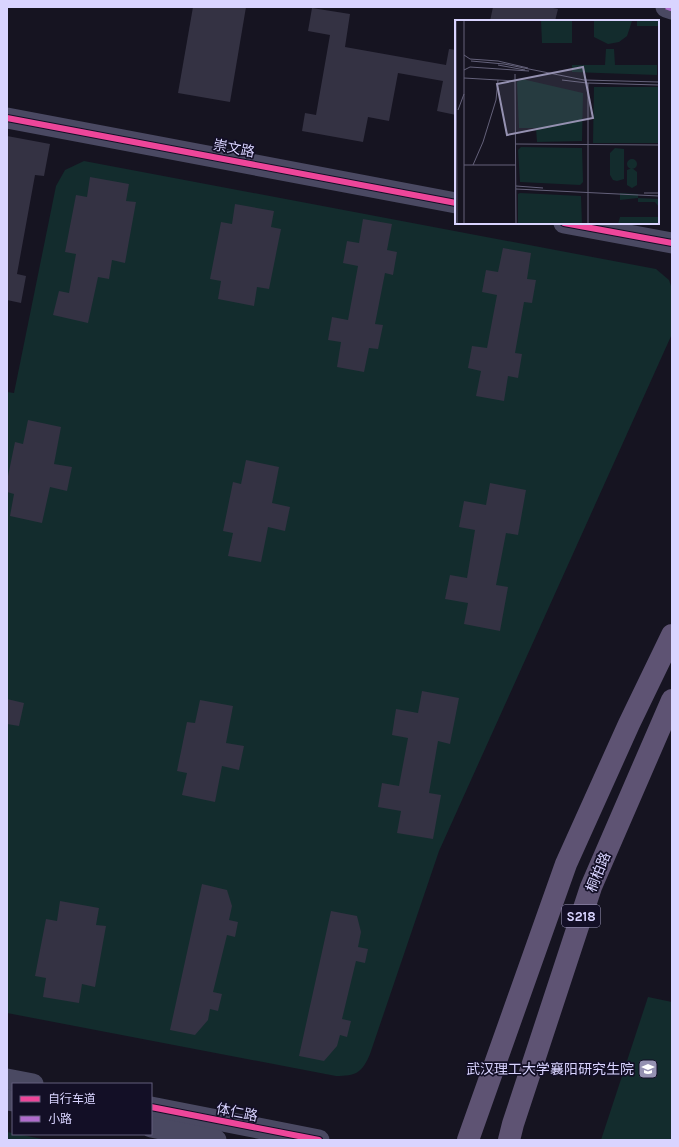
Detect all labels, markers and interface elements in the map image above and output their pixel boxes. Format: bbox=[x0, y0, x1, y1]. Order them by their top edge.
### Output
inset map bbox=[455, 20, 659, 224]
street label: 崇文路 bbox=[212, 136, 256, 161]
street label: 桐柏路 bbox=[583, 850, 614, 895]
road number: S218 bbox=[562, 905, 600, 927]
school or university icon: 武汉理工大学襄阳研究生院 bbox=[637, 1058, 659, 1080]
place label: 武汉理工大学襄阳研究生院 bbox=[466, 1061, 634, 1078]
legend bbox=[12, 1083, 152, 1135]
text: 自行车道 bbox=[48, 1092, 96, 1106]
street label: 体仁路 bbox=[215, 1100, 259, 1125]
text: 小路 bbox=[48, 1112, 72, 1126]

